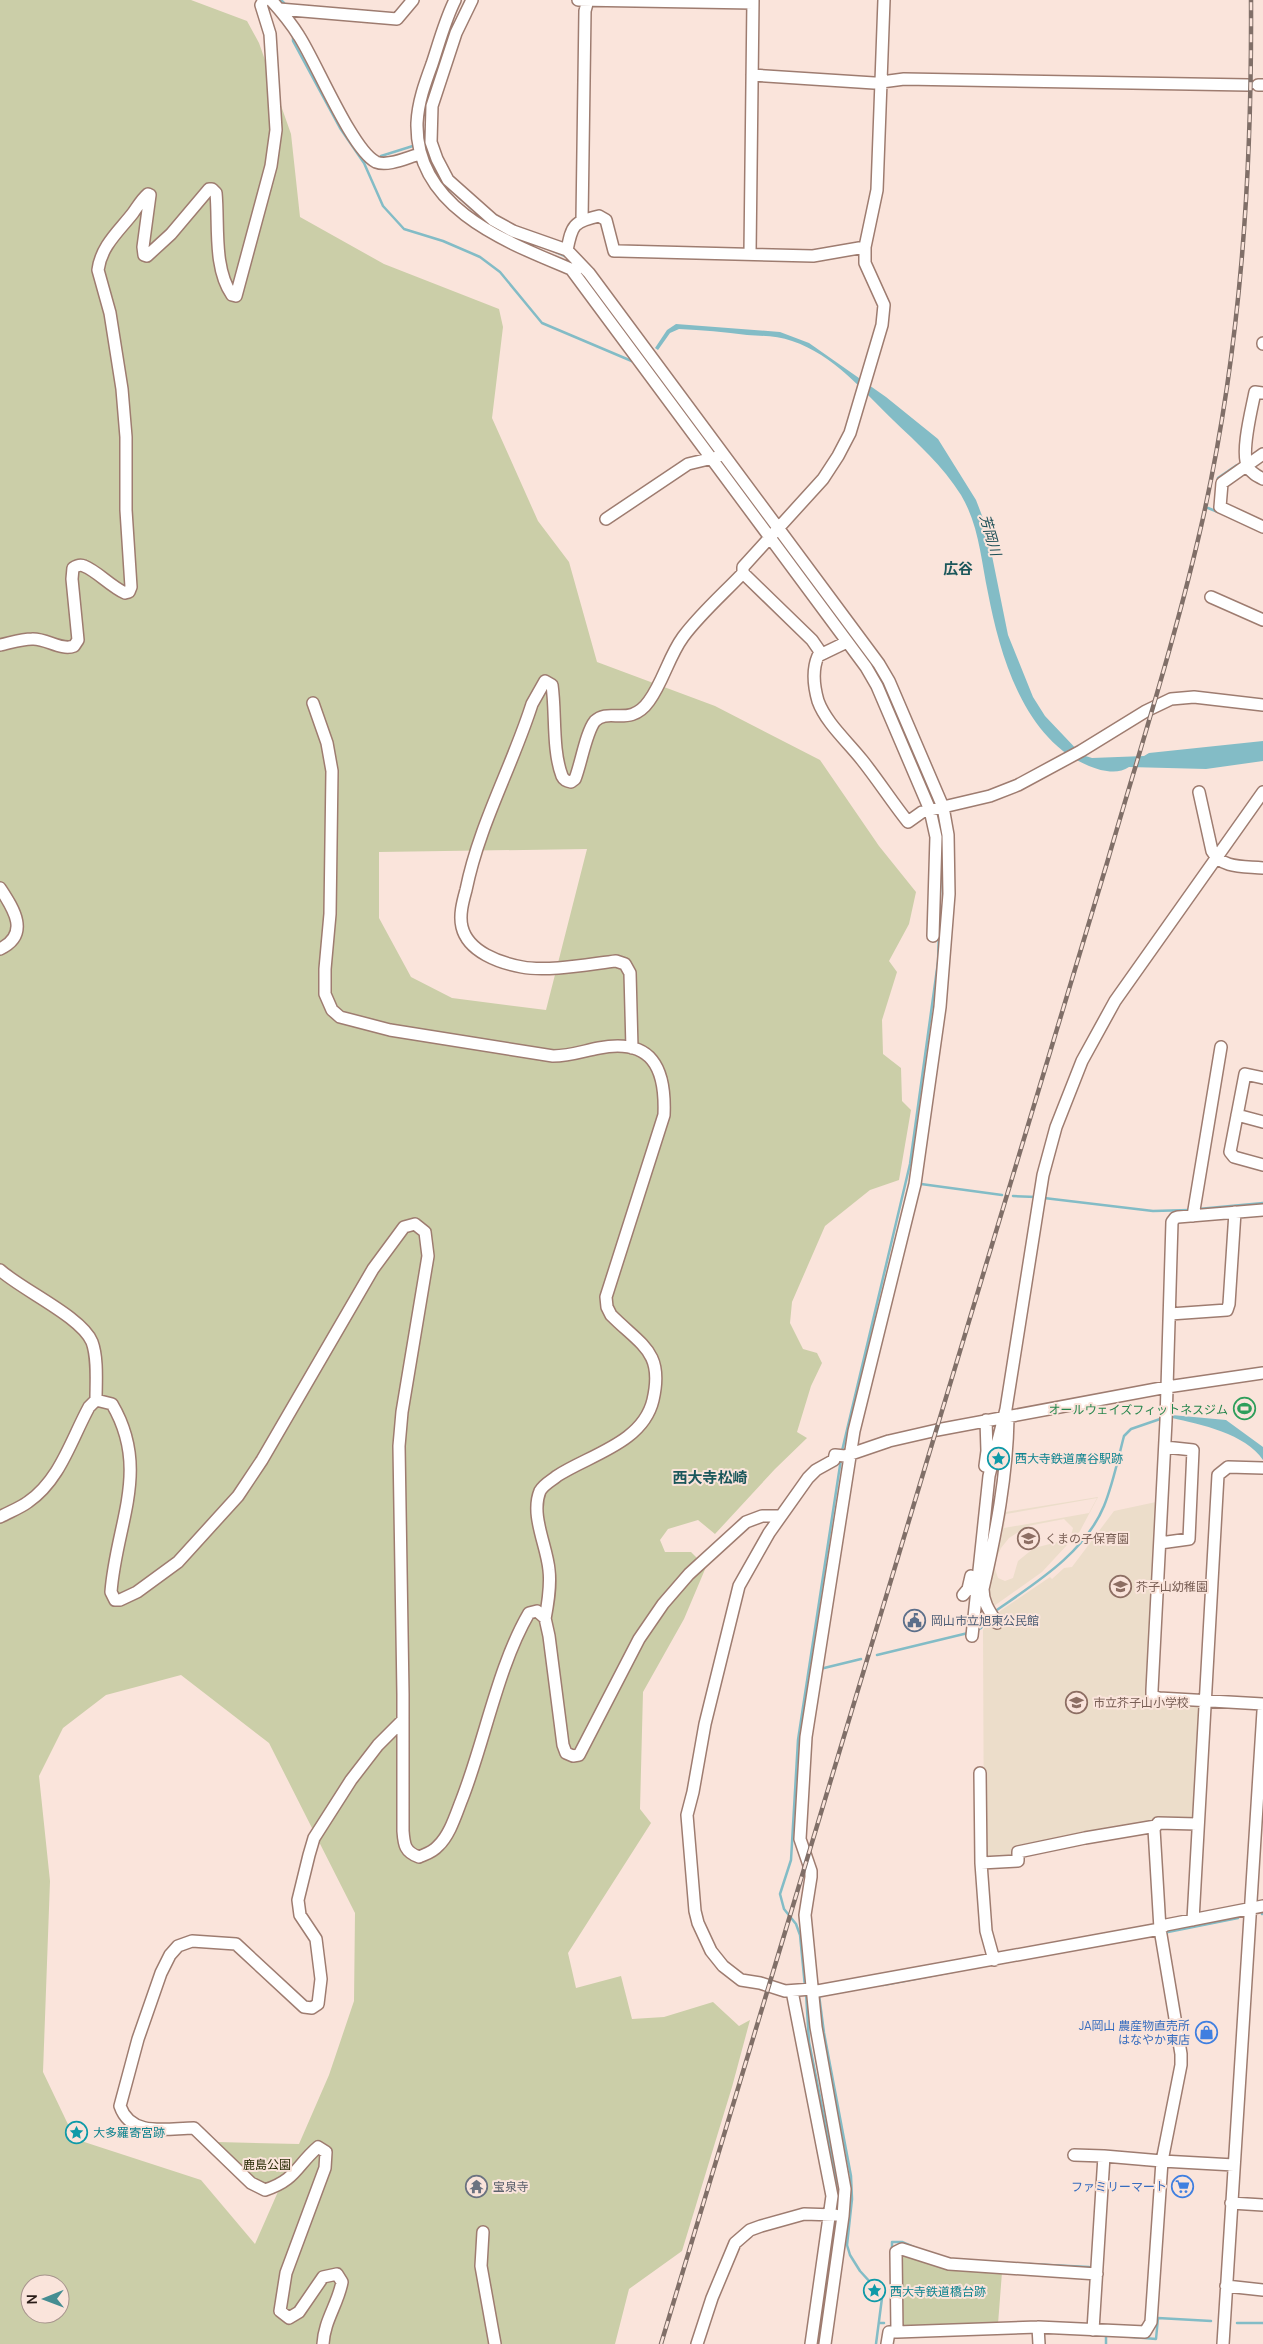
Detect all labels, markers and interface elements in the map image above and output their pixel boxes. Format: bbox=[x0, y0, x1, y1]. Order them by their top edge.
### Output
water label: 芳岡川 bbox=[976, 512, 1006, 560]
district label: 広谷 bbox=[943, 558, 973, 579]
sports icon: オールウェイズフィットネスジム bbox=[1232, 1397, 1256, 1421]
place label: オールウェイズフィットネスジム bbox=[1049, 1401, 1228, 1418]
place icon: 西大寺鉄道廣谷駅跡 bbox=[987, 1446, 1011, 1470]
place label: 西大寺鉄道廣谷駅跡 bbox=[1015, 1450, 1123, 1467]
district label: 西大寺松崎 bbox=[672, 1467, 748, 1488]
school or university icon: くまの子保育園 bbox=[1017, 1526, 1041, 1550]
place label: くまの子保育園 bbox=[1045, 1530, 1129, 1547]
school or university icon: 芥子山幼稚園 bbox=[1108, 1574, 1132, 1598]
place label: 芥子山幼稚園 bbox=[1136, 1578, 1208, 1595]
public building icon: 岡山市立旭東公民館 bbox=[903, 1608, 927, 1632]
place label: 岡山市立旭東公民館 bbox=[931, 1612, 1039, 1629]
school or university icon: 市立芥子山小学校 bbox=[1065, 1690, 1089, 1714]
place label: 市立芥子山小学校 bbox=[1093, 1694, 1189, 1711]
place label: JA岡山 農産物直売所 はなやか東店 bbox=[1079, 2017, 1190, 2048]
shop icon: JA岡山 農産物直売所 はなやか東店 bbox=[1194, 2020, 1218, 2044]
place icon: 大多羅寄宮跡 bbox=[65, 2120, 89, 2144]
place label: 大多羅寄宮跡 bbox=[93, 2124, 165, 2141]
park label: 鹿島公園 bbox=[243, 2156, 291, 2173]
temple icon: 宝泉寺 bbox=[465, 2174, 489, 2198]
supermarket icon: ファミリーマート bbox=[1171, 2174, 1195, 2198]
place label: 宝泉寺 bbox=[493, 2178, 529, 2195]
place label: ファミリーマート bbox=[1071, 2178, 1167, 2195]
north arrow bbox=[20, 2274, 70, 2324]
place icon: 西大寺鉄道橋台跡 bbox=[862, 2279, 886, 2303]
place label: 西大寺鉄道橋台跡 bbox=[890, 2283, 986, 2300]
text: N bbox=[22, 2294, 41, 2304]

